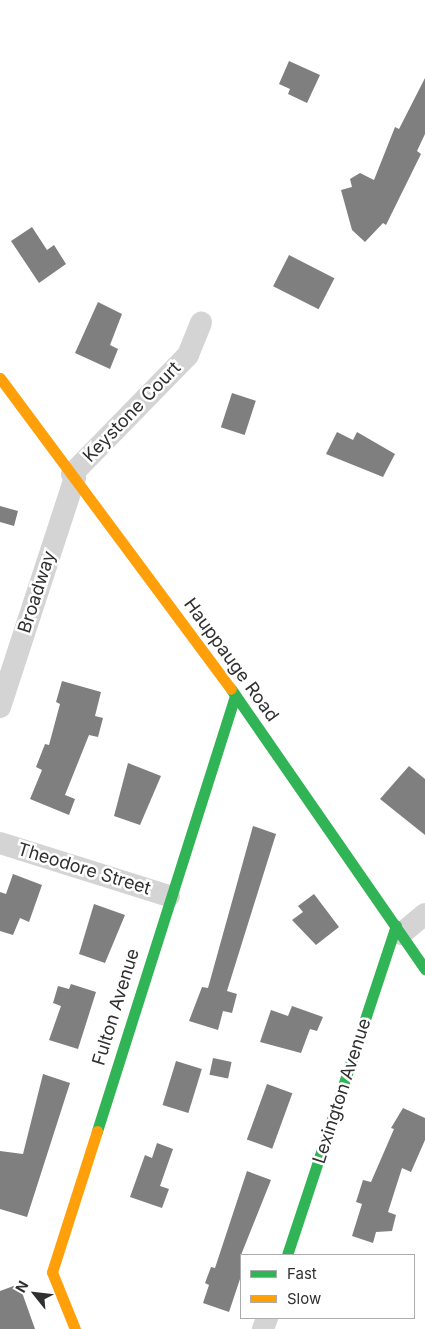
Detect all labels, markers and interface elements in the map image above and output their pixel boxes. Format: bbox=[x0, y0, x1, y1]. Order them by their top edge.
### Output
street label: Keystone Court bbox=[79, 357, 185, 467]
street label: Broadway bbox=[14, 548, 60, 636]
street label: Hauppauge Road bbox=[179, 594, 283, 726]
street label: Theodore Street bbox=[15, 838, 153, 900]
street label: Fulton Avenue bbox=[88, 946, 144, 1068]
street label: Lexington Avenue bbox=[308, 1016, 376, 1166]
legend bbox=[240, 1254, 415, 1319]
text: Fast bbox=[287, 1264, 317, 1283]
north arrow bbox=[10, 1269, 60, 1319]
text: N bbox=[11, 1278, 31, 1295]
text: Slow bbox=[287, 1289, 321, 1308]

